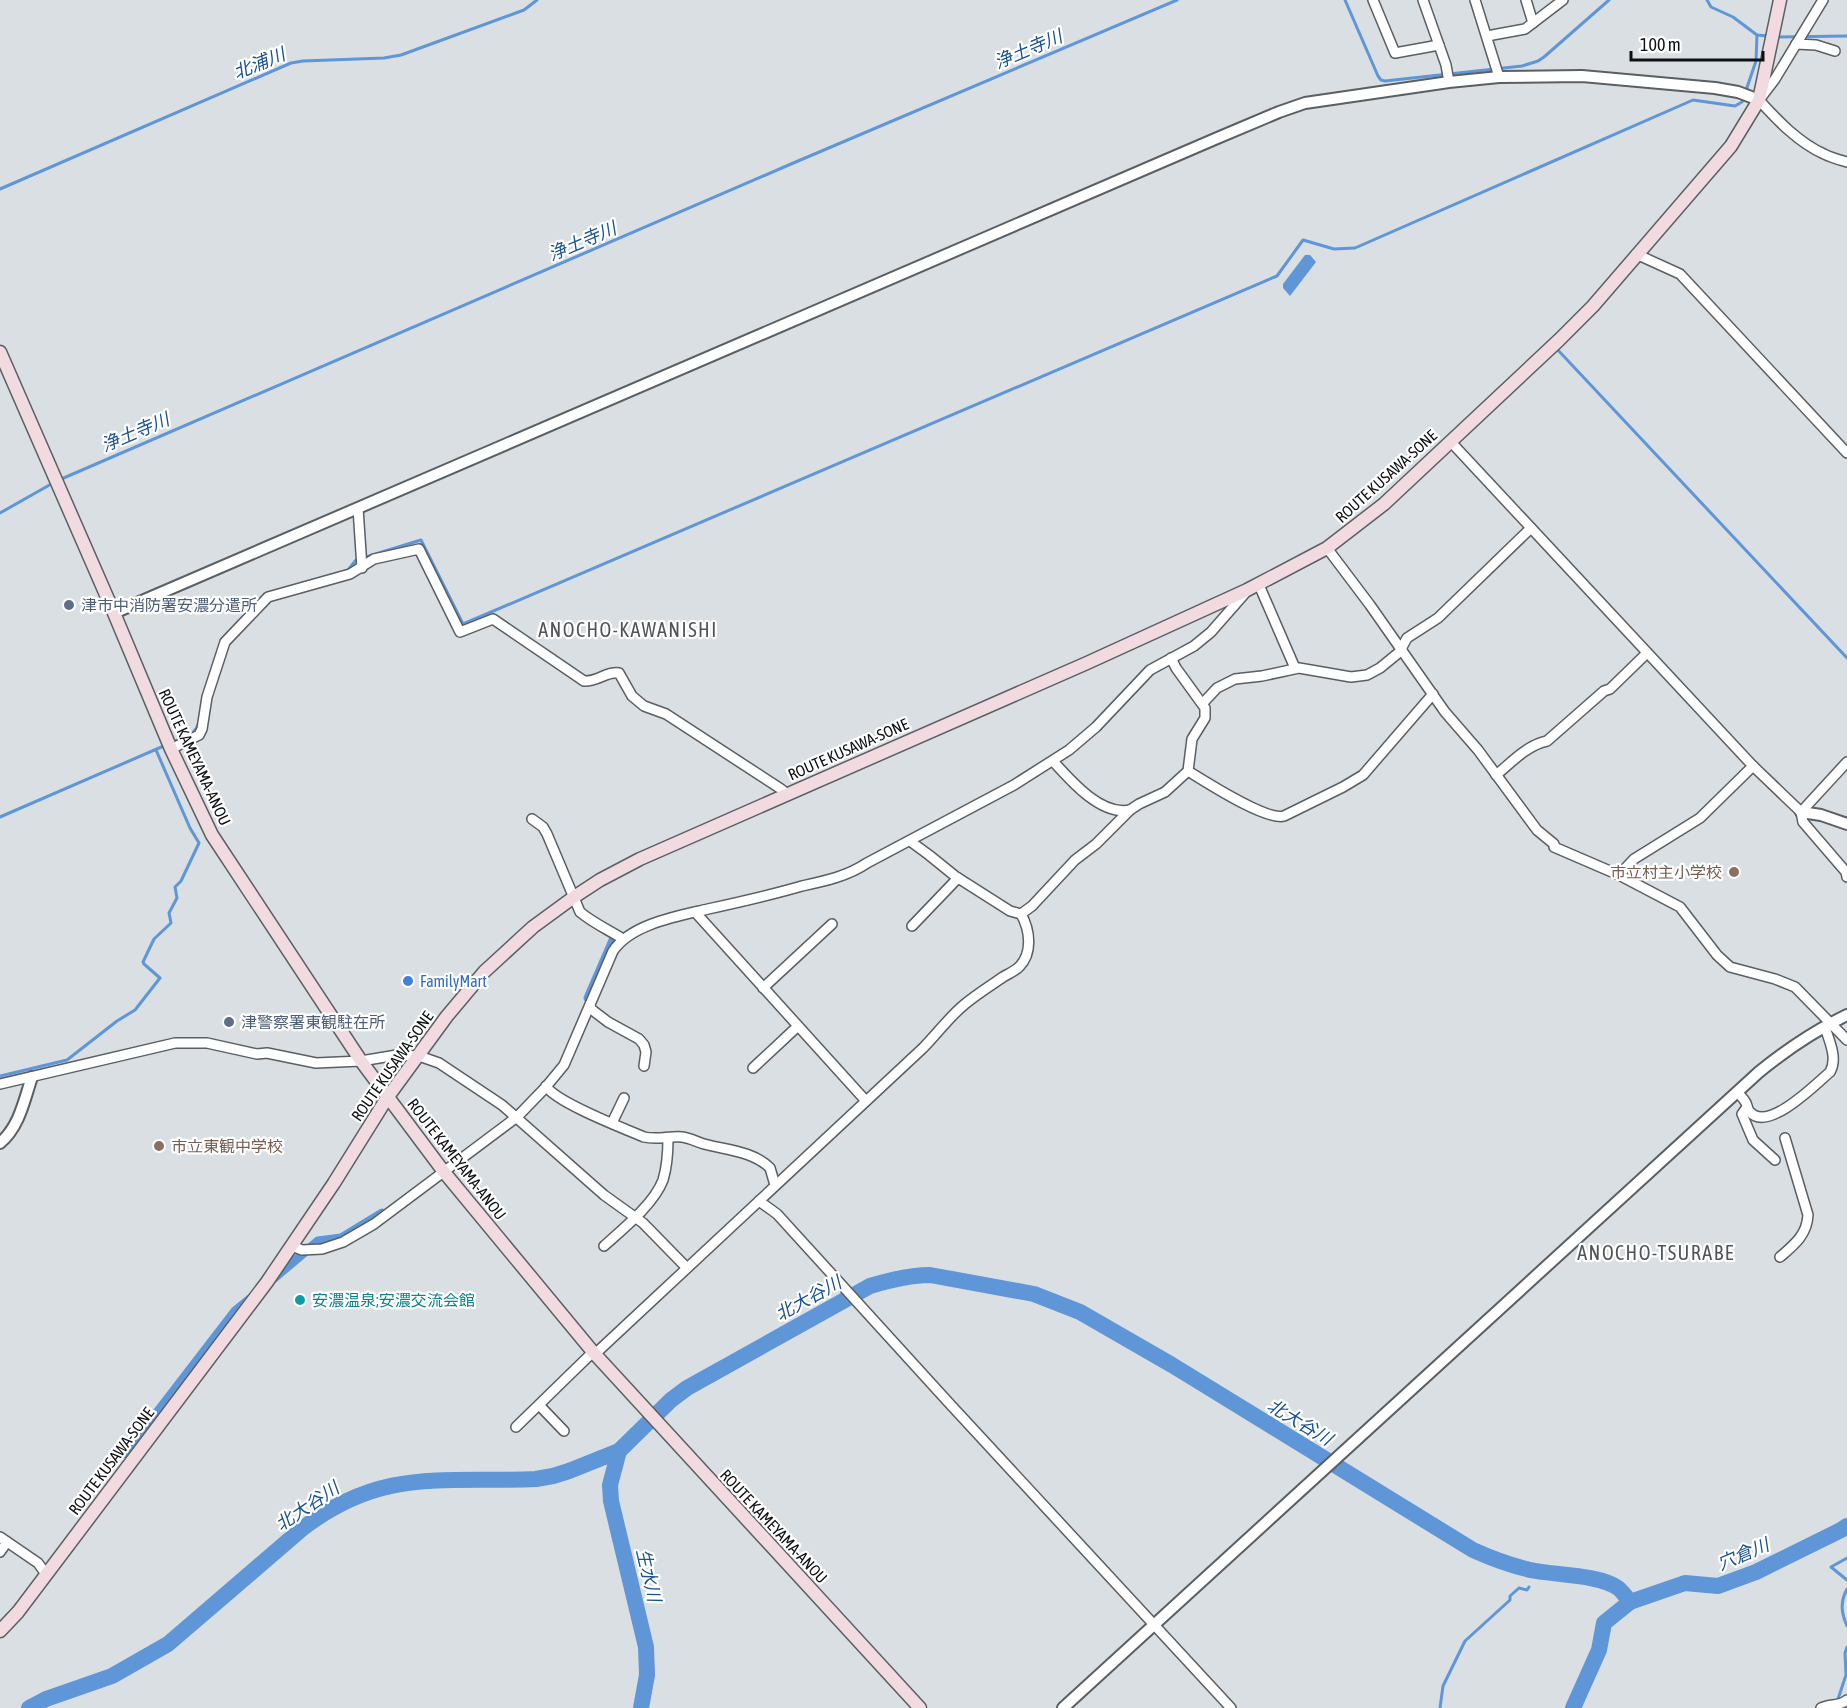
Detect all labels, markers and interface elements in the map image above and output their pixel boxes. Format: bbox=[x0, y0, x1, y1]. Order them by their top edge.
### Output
water label: 浄土寺川 bbox=[991, 24, 1067, 73]
scale bar bbox=[1631, 24, 1763, 62]
text: 100 m bbox=[1640, 34, 1681, 55]
water label: 北浦川 bbox=[230, 42, 290, 83]
water label: 浄土寺川 bbox=[545, 216, 621, 265]
water label: 浄土寺川 bbox=[98, 407, 174, 456]
street label: ROUTE KUSAWA-SONE bbox=[1332, 426, 1440, 526]
place label: 津市中消防署安濃分遣所 bbox=[81, 596, 257, 614]
marker: 津市中消防署安濃分遣所 bbox=[62, 598, 76, 612]
district label: ANOCHO-KAWANISHI bbox=[538, 618, 718, 641]
street label: ROUTE KAMEYAMA-ANOU bbox=[155, 686, 235, 828]
street label: ROUTE KUSAWA-SONE bbox=[785, 714, 911, 784]
place label: 市立村主小学校 bbox=[1610, 863, 1722, 881]
marker: 市立村主小学校 bbox=[1727, 865, 1741, 879]
place label: FamilyMart bbox=[420, 972, 487, 991]
marker: FamilyMart bbox=[401, 974, 415, 988]
street label: ROUTE KUSAWA-SONE bbox=[347, 1008, 437, 1124]
place label: 津警察署東観駐在所 bbox=[241, 1013, 385, 1031]
marker: 津警察署東観駐在所 bbox=[222, 1015, 236, 1029]
street label: ROUTE KAMEYAMA-ANOU bbox=[404, 1095, 510, 1223]
place label: 市立東観中学校 bbox=[171, 1137, 283, 1155]
marker: 市立東観中学校 bbox=[152, 1139, 166, 1153]
district label: ANOCHO-TSURABE bbox=[1577, 1241, 1735, 1264]
water label: 北大谷川 bbox=[771, 1270, 846, 1325]
place label: 安濃温泉;安濃交流会館 bbox=[312, 1291, 475, 1309]
marker: 安濃温泉;安濃交流会館 bbox=[293, 1293, 307, 1307]
water label: 北大谷川 bbox=[1264, 1394, 1338, 1451]
street label: ROUTE KUSAWA-SONE bbox=[65, 1404, 157, 1518]
street label: ROUTE KAMEYAMA-ANOU bbox=[717, 1465, 831, 1587]
water label: 北大谷川 bbox=[271, 1476, 344, 1535]
water label: 穴倉川 bbox=[1714, 1533, 1774, 1574]
water label: 生水川 bbox=[633, 1546, 666, 1606]

